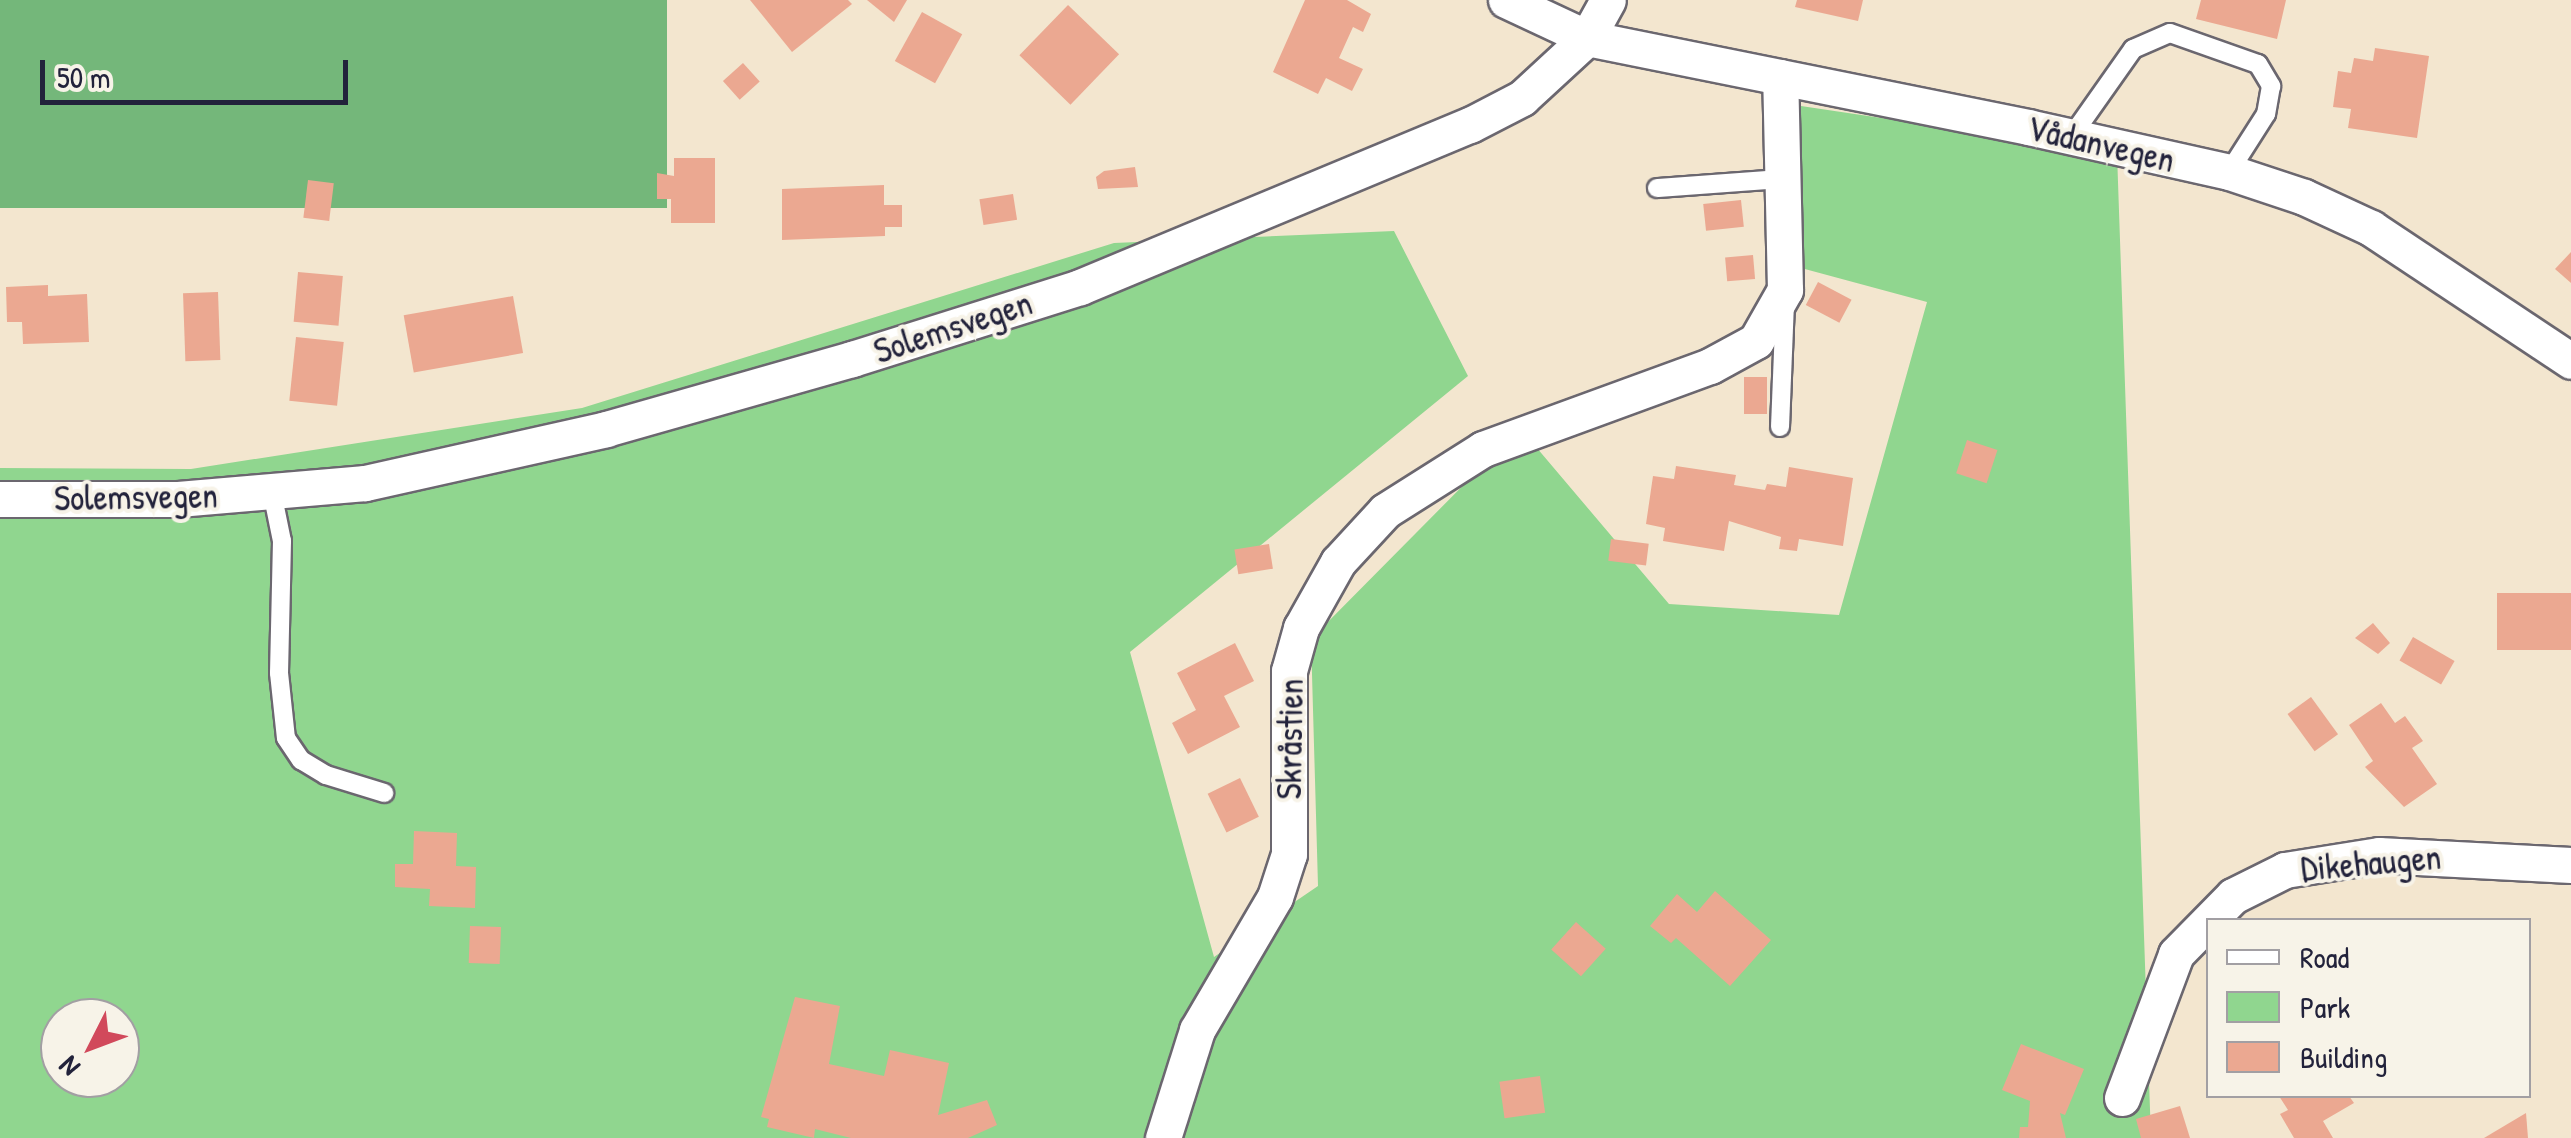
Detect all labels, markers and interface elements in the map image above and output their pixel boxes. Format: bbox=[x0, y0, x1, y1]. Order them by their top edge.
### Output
scale bar bbox=[45, 40, 352, 102]
text: 50 m bbox=[57, 57, 110, 97]
street label: Vådanvegen bbox=[2023, 107, 2179, 181]
street label: Solemsvegen bbox=[869, 282, 1037, 372]
street label: Solemsvegen bbox=[54, 475, 218, 519]
street label: Skråstien bbox=[1268, 678, 1312, 800]
street label: Dikehaugen bbox=[2299, 836, 2443, 890]
legend bbox=[2206, 918, 2531, 1098]
text: Road bbox=[2300, 937, 2349, 977]
text: Park bbox=[2300, 987, 2350, 1027]
north arrow bbox=[40, 998, 140, 1098]
text: Building bbox=[2300, 1037, 2387, 1077]
text: N bbox=[50, 1048, 88, 1085]

